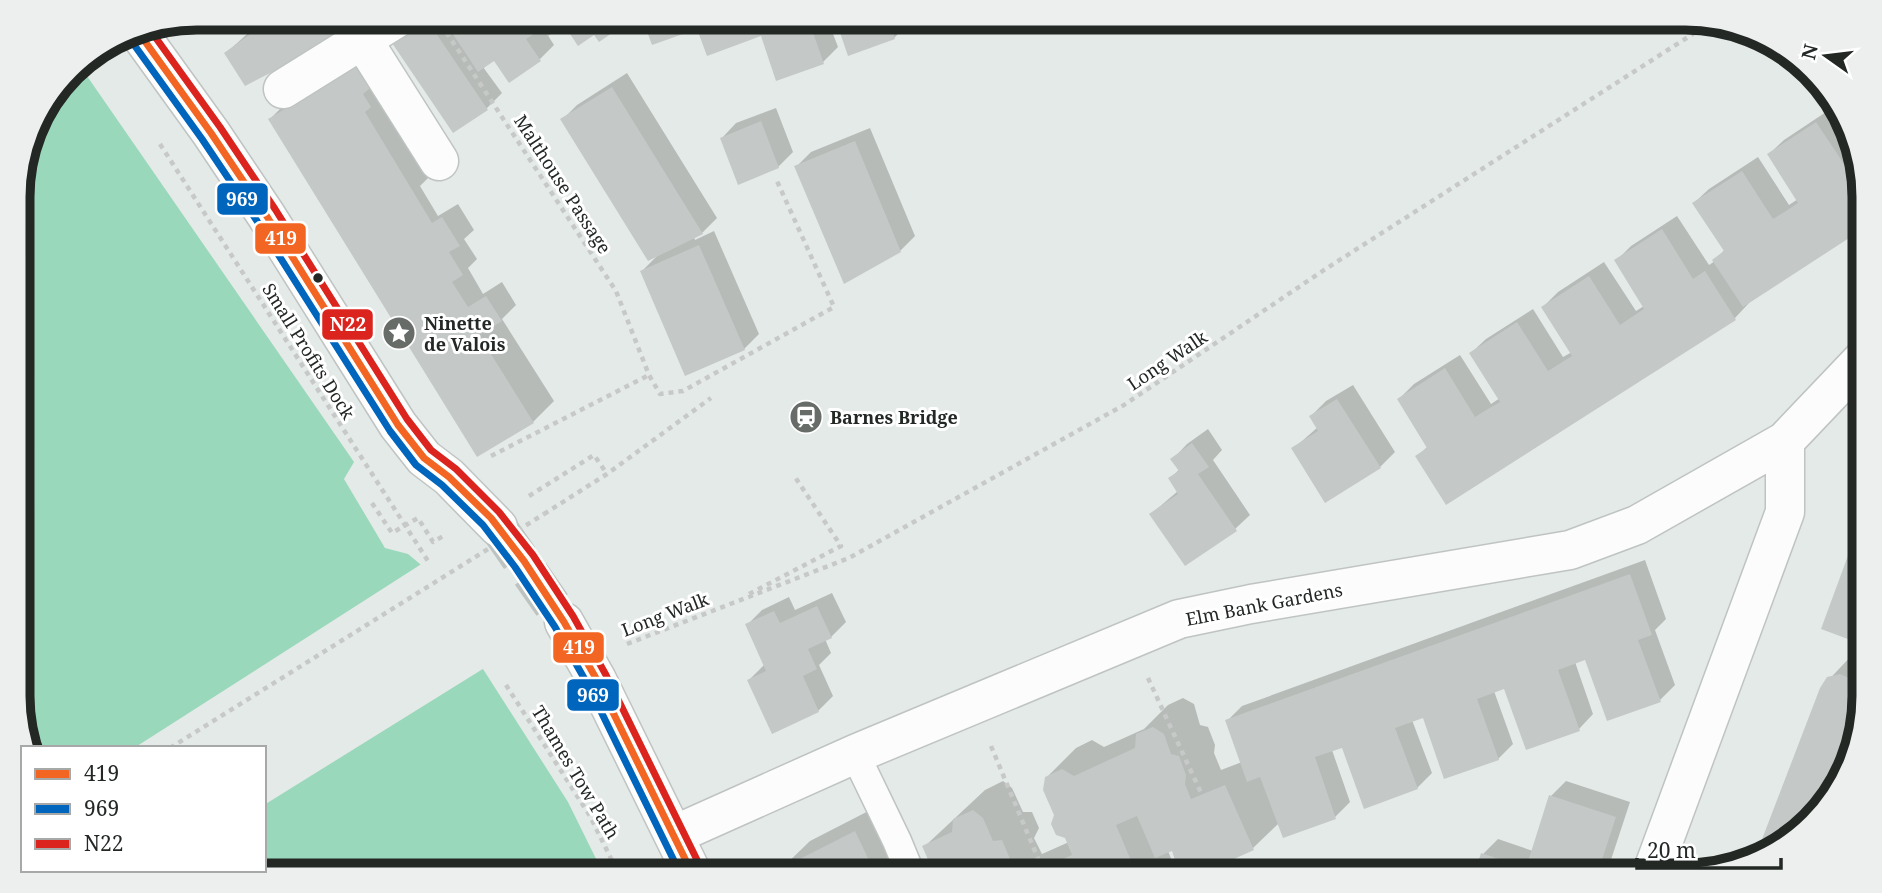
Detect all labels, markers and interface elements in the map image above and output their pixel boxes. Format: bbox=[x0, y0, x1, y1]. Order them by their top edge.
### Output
north arrow bbox=[1791, 21, 1861, 91]
text: N bbox=[1795, 41, 1824, 62]
street label: Malthouse Passage bbox=[509, 110, 617, 258]
line badge: 969 bbox=[216, 182, 269, 216]
text: 969 bbox=[226, 186, 258, 212]
line badge: 419 bbox=[254, 222, 307, 255]
text: 419 bbox=[265, 225, 297, 251]
unlabelled marker bbox=[311, 271, 325, 285]
street label: Small Profits Dock bbox=[257, 278, 361, 424]
line badge: N22 bbox=[321, 308, 374, 341]
text: N22 bbox=[330, 311, 366, 337]
place label: Ninette de Valois bbox=[424, 311, 506, 356]
place icon: Ninette de Valois bbox=[380, 314, 418, 352]
street label: Long Walk bbox=[1122, 324, 1212, 396]
station icon: Barnes Bridge bbox=[787, 398, 825, 436]
place label: Barnes Bridge bbox=[830, 405, 958, 429]
street label: Elm Bank Gardens bbox=[1184, 577, 1344, 631]
street label: Long Walk bbox=[618, 586, 712, 642]
line badge: 419 bbox=[552, 631, 605, 664]
text: 419 bbox=[563, 634, 595, 660]
line badge: 969 bbox=[566, 678, 620, 712]
text: 969 bbox=[577, 682, 609, 708]
street label: Thames Tow Path bbox=[527, 701, 625, 843]
legend bbox=[21, 746, 266, 872]
text: 419 bbox=[84, 759, 119, 787]
text: 969 bbox=[84, 794, 119, 822]
scale bar bbox=[1637, 826, 1780, 870]
text: N22 bbox=[84, 829, 124, 857]
text: 20 m bbox=[1647, 836, 1696, 864]

